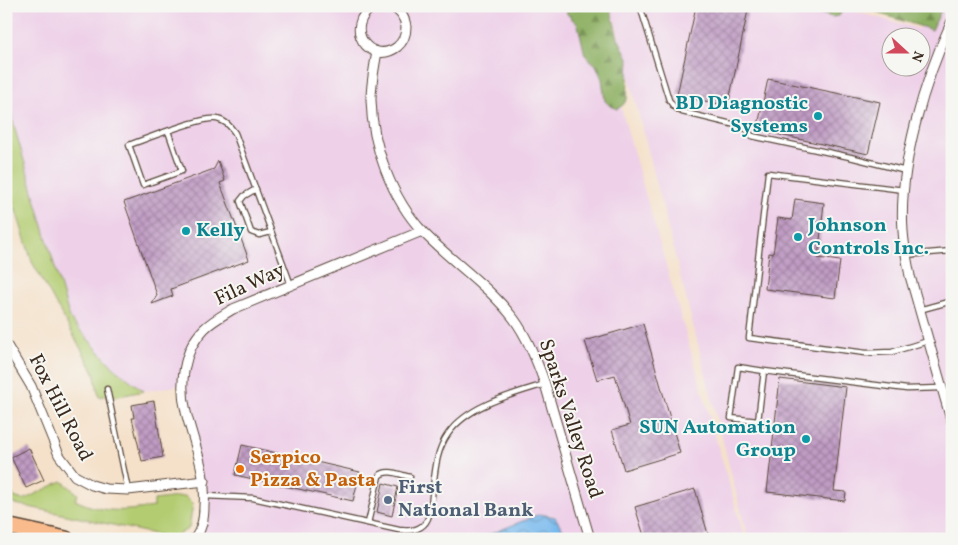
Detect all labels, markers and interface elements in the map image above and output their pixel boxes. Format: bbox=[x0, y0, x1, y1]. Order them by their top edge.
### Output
north arrow bbox=[880, 28, 930, 78]
text: N bbox=[906, 48, 927, 64]
place label: BD Diagnostic Systems bbox=[675, 90, 808, 141]
marker: BD Diagnostic Systems bbox=[812, 110, 824, 122]
place label: Johnson Controls Inc. bbox=[807, 212, 929, 263]
place label: Kelly bbox=[196, 217, 245, 245]
marker: Kelly bbox=[180, 225, 192, 237]
marker: Johnson Controls Inc. bbox=[792, 231, 804, 243]
street label: Fila Way bbox=[210, 256, 290, 314]
street label: Sparks Valley Road bbox=[531, 336, 609, 502]
street label: Fox Hill Road bbox=[21, 349, 99, 467]
place label: SUN Automation Group bbox=[639, 414, 796, 465]
marker: SUN Automation Group bbox=[800, 433, 812, 445]
place label: Serpico Pizza & Pasta bbox=[250, 444, 376, 495]
marker: Serpico Pizza & Pasta bbox=[234, 463, 246, 475]
place label: First National Bank bbox=[398, 474, 533, 525]
marker: First National Bank bbox=[382, 494, 394, 506]

